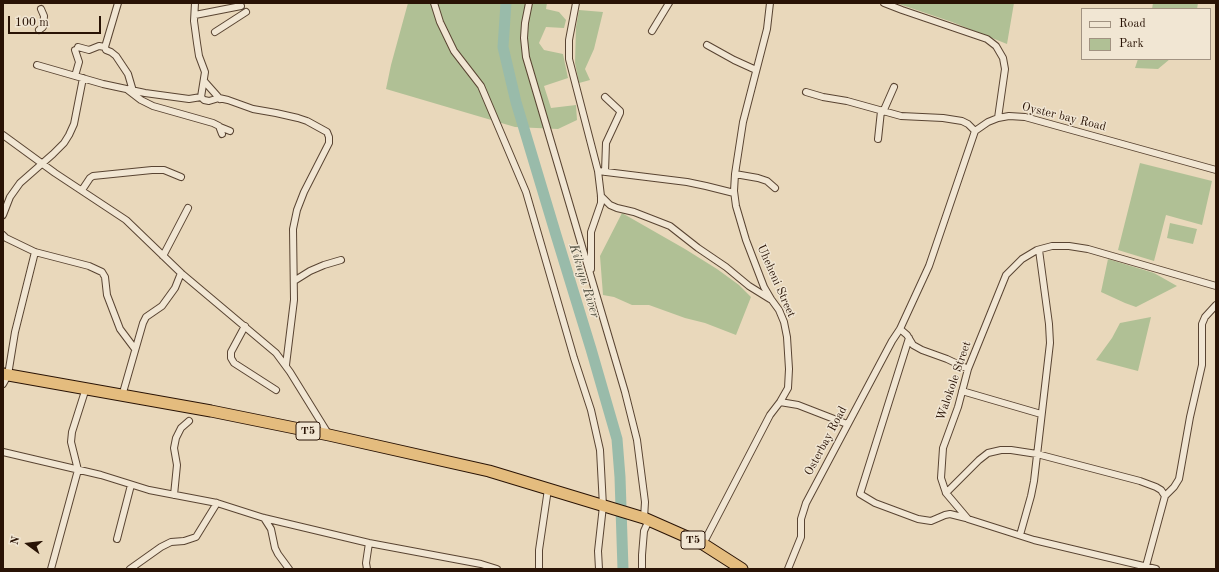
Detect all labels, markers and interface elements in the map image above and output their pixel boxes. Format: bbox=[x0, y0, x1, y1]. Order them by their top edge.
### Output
scale bar bbox=[10, 8, 103, 34]
legend bbox=[1081, 8, 1211, 60]
text: 100 m bbox=[15, 17, 49, 29]
text: Road bbox=[1119, 18, 1146, 30]
text: Park bbox=[1119, 38, 1144, 50]
street label: Oyster bay Road bbox=[1020, 100, 1108, 134]
water label: Kikuyu River bbox=[565, 242, 603, 320]
street label: Uheheni Street bbox=[753, 242, 799, 320]
street label: Walokole Street bbox=[934, 339, 974, 423]
street label: Osterbay Road bbox=[802, 404, 850, 478]
road number: T5 bbox=[296, 422, 320, 440]
north arrow bbox=[8, 524, 48, 564]
road number: T5 bbox=[681, 531, 705, 549]
text: N bbox=[10, 535, 22, 546]

